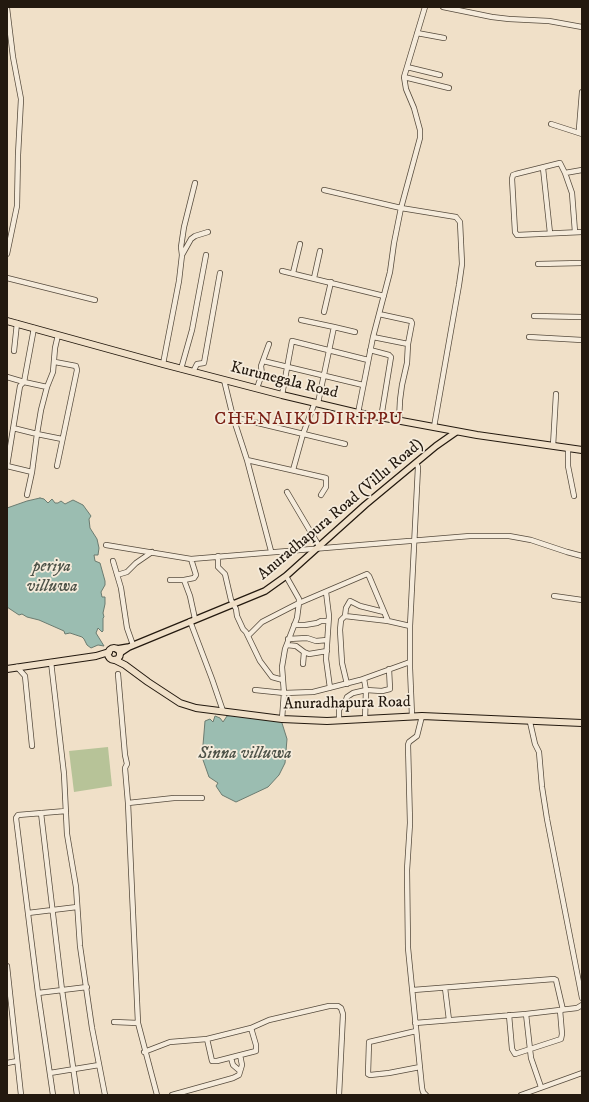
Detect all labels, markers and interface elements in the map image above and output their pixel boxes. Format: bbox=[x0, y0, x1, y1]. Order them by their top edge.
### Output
street label: Kurunegala Road bbox=[228, 358, 340, 404]
district label: CHENAIKUDIRIPPU bbox=[214, 409, 404, 431]
street label: Anuradhapura Road (Villu Road) bbox=[254, 435, 428, 585]
water label: periya villuwa bbox=[26, 557, 78, 597]
street label: Anuradhapura Road bbox=[283, 693, 411, 715]
water label: Sinna villuwa bbox=[198, 744, 292, 764]

